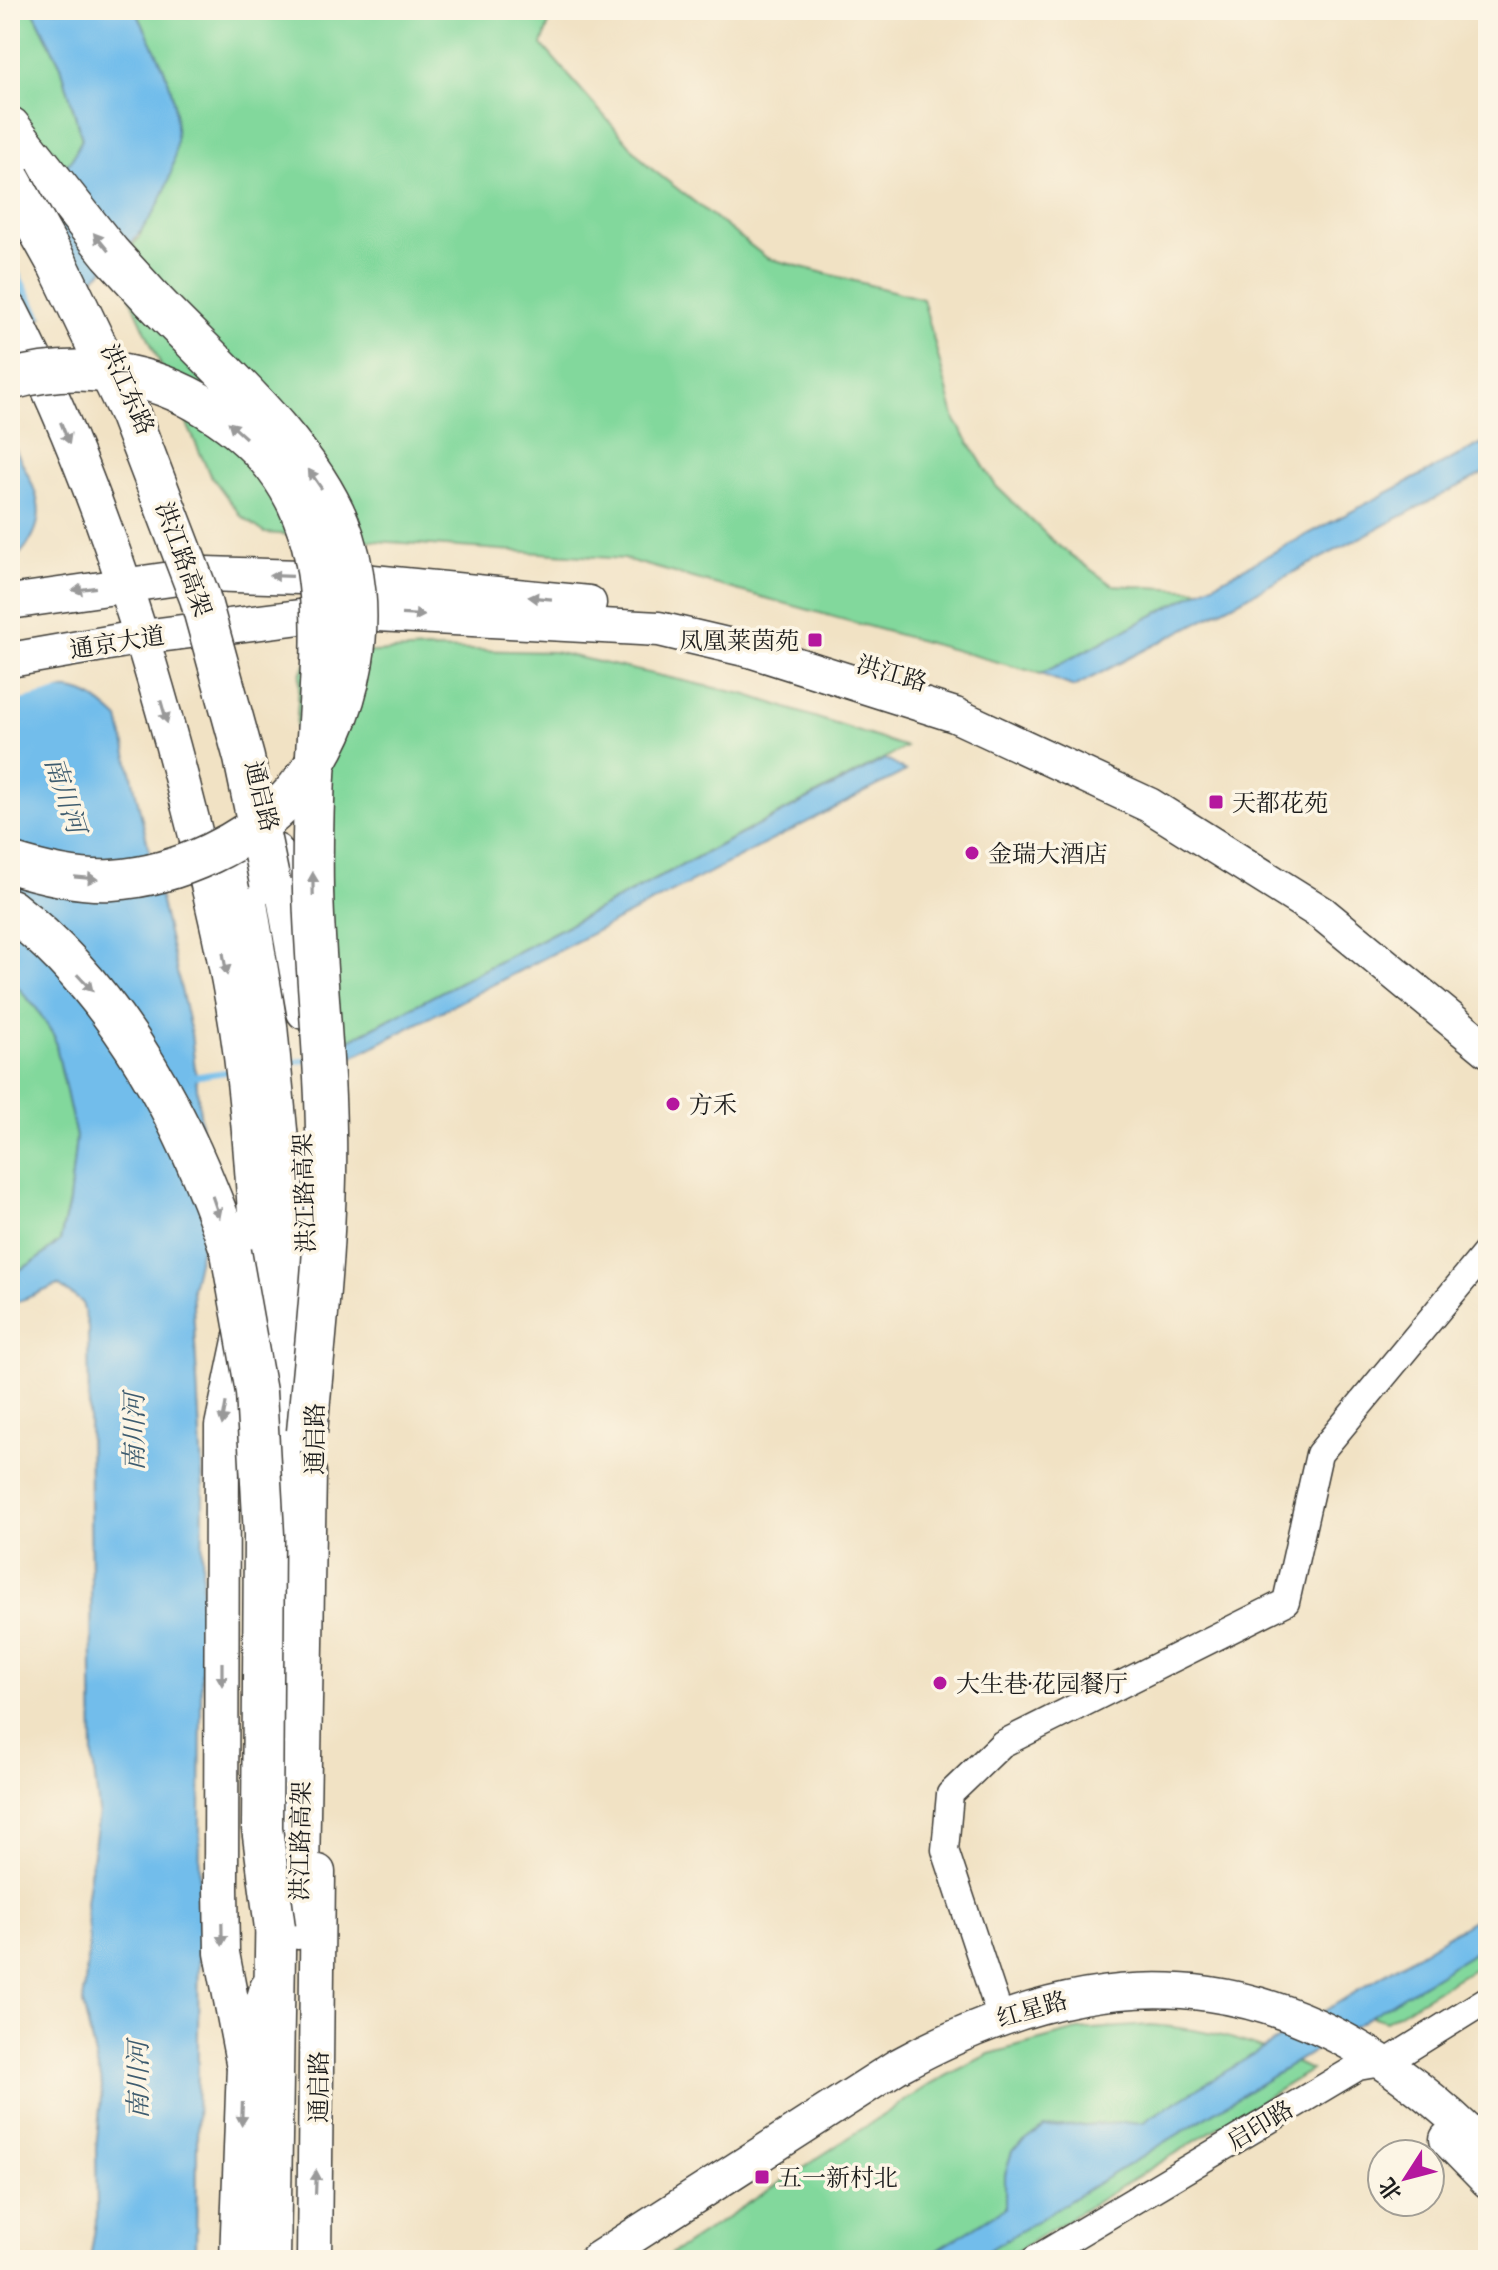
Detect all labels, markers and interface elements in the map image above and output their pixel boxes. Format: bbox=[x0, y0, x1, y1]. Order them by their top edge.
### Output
one-way arrow bbox=[93, 232, 110, 252]
street label: 洪江东路 bbox=[92, 338, 164, 440]
one-way arrow bbox=[59, 421, 72, 445]
one-way arrow bbox=[227, 422, 246, 440]
one-way arrow bbox=[308, 469, 323, 490]
street label: 洪江路高架 bbox=[147, 497, 221, 621]
one-way arrow bbox=[268, 569, 293, 582]
one-way arrow bbox=[71, 583, 96, 596]
one-way arrow bbox=[527, 591, 552, 604]
one-way arrow bbox=[401, 609, 426, 622]
street label: 通京大道 bbox=[67, 617, 167, 667]
place label: 凤凰莱茵苑 bbox=[679, 623, 799, 658]
marker: 凤凰莱茵苑 bbox=[806, 631, 824, 649]
street label: 洪江路 bbox=[853, 646, 931, 700]
one-way arrow bbox=[159, 699, 171, 724]
water label: 南川河 bbox=[35, 752, 98, 842]
street label: 通启路 bbox=[236, 757, 288, 835]
place label: 天都花苑 bbox=[1232, 785, 1328, 820]
marker: 天都花苑 bbox=[1207, 793, 1225, 811]
place label: 金瑞大酒店 bbox=[988, 836, 1108, 871]
marker: 金瑞大酒店 bbox=[963, 844, 981, 862]
one-way arrow bbox=[307, 871, 319, 896]
one-way arrow bbox=[74, 872, 99, 885]
one-way arrow bbox=[219, 952, 232, 977]
one-way arrow bbox=[76, 973, 94, 992]
place label: 方禾 bbox=[689, 1087, 737, 1122]
marker: 方禾 bbox=[664, 1095, 682, 1113]
street label: 洪江路高架 bbox=[284, 1132, 324, 1254]
one-way arrow bbox=[210, 1195, 222, 1219]
water label: 南川河 bbox=[114, 1389, 153, 1471]
one-way arrow bbox=[218, 1402, 230, 1427]
street label: 通启路 bbox=[297, 1403, 332, 1475]
one-way arrow bbox=[216, 1662, 228, 1687]
place label: 大生巷·花园餐厅 bbox=[956, 1666, 1128, 1701]
marker: 大生巷·花园餐厅 bbox=[931, 1674, 949, 1692]
street label: 洪江路高架 bbox=[281, 1781, 319, 1901]
one-way arrow bbox=[216, 1922, 228, 1947]
street label: 红星路 bbox=[993, 1982, 1071, 2036]
water label: 南川河 bbox=[118, 2037, 157, 2119]
street label: 通启路 bbox=[301, 2051, 336, 2123]
street label: 启印路 bbox=[1220, 2091, 1300, 2159]
one-way arrow bbox=[235, 2102, 248, 2127]
north arrow bbox=[1366, 2138, 1446, 2218]
place label: 五一新村北 bbox=[778, 2160, 898, 2195]
marker: 五一新村北 bbox=[753, 2168, 771, 2186]
one-way arrow bbox=[310, 2169, 323, 2194]
text: 北 bbox=[1370, 2171, 1409, 2208]

